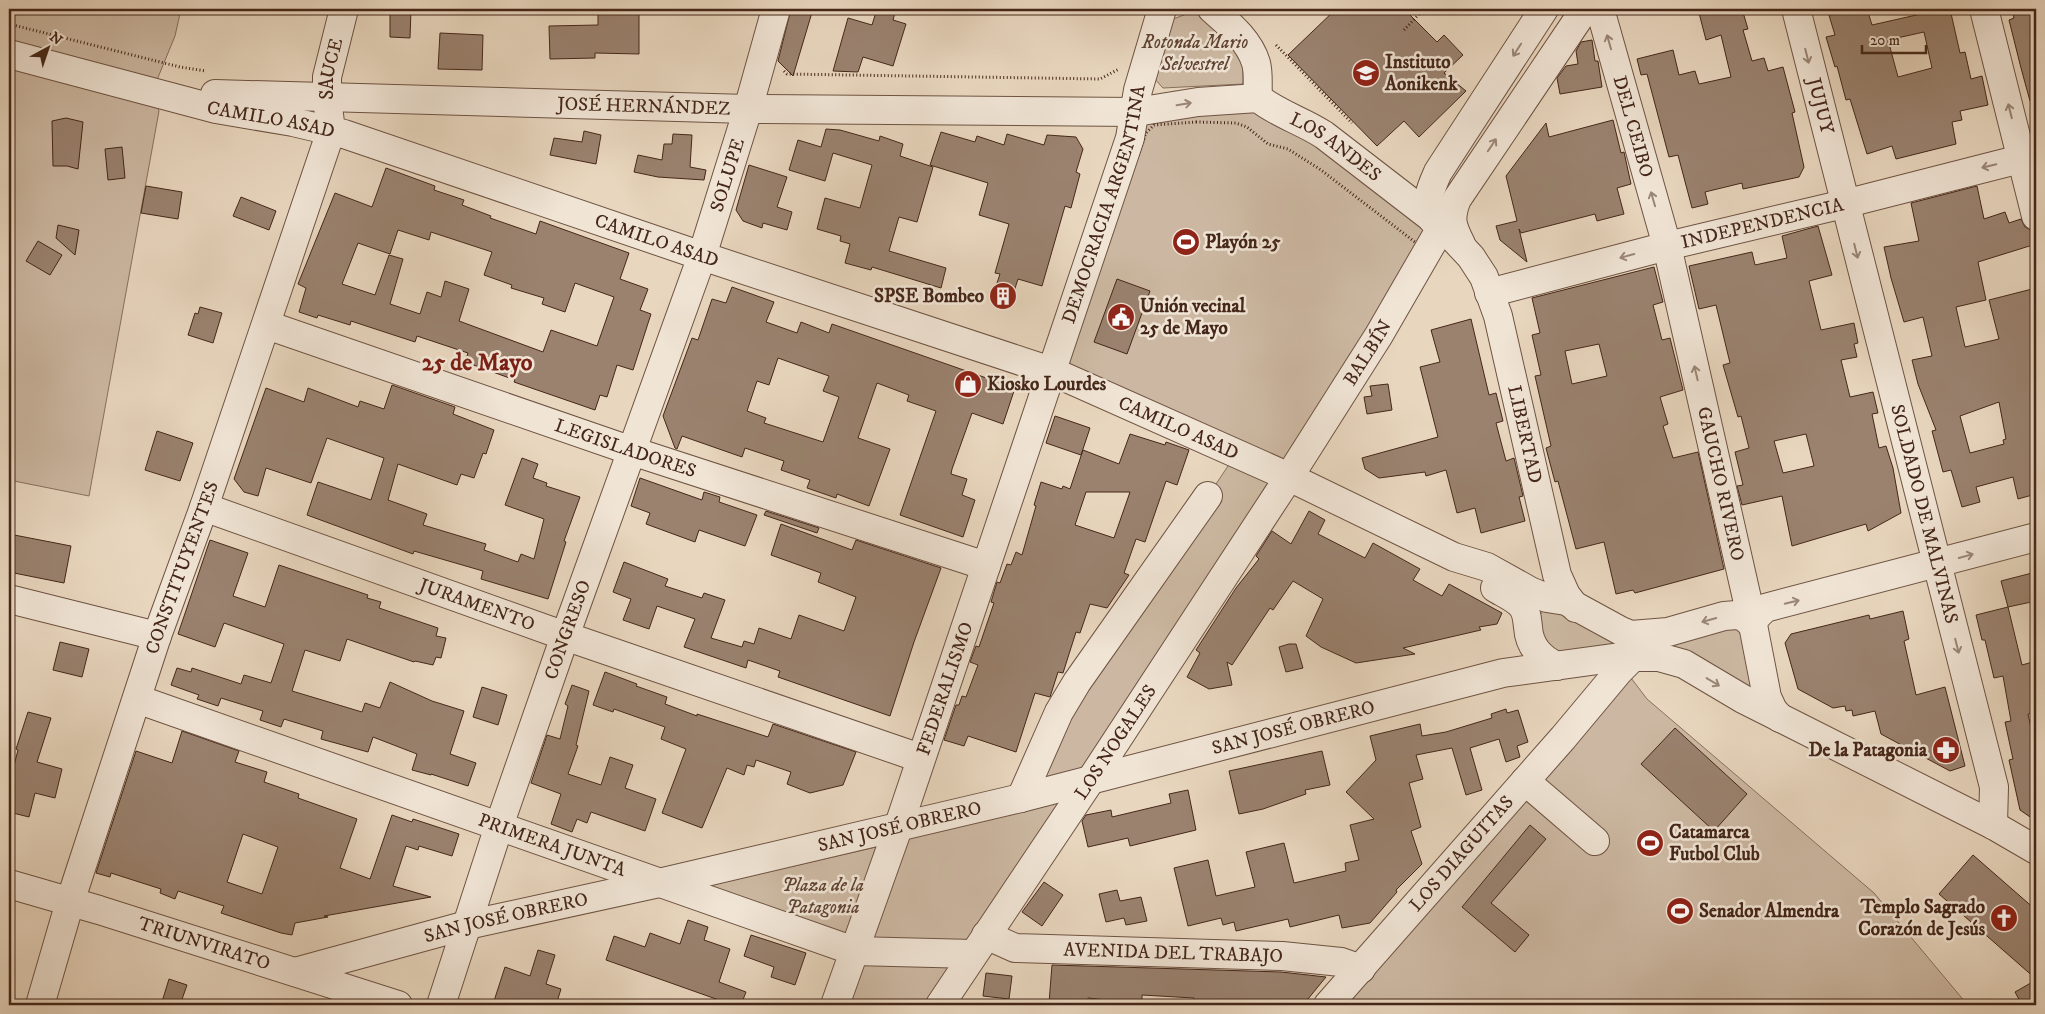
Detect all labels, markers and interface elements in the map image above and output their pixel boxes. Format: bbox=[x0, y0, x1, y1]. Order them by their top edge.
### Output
north arrow bbox=[22, 22, 72, 72]
scale bar bbox=[1862, 22, 1926, 54]
text: N bbox=[46, 28, 66, 50]
park label: Rotonda Mario Selvestrel bbox=[1141, 31, 1248, 76]
text: 20 m bbox=[1870, 31, 1900, 50]
one-way arrow bbox=[1604, 35, 1614, 51]
street label: SAUCE bbox=[316, 36, 348, 100]
one-way arrow bbox=[1512, 42, 1522, 56]
one-way arrow bbox=[1803, 48, 1813, 64]
place label: Instituto Aonikenk bbox=[1384, 51, 1458, 96]
school or university icon: Instituto Aonikenk bbox=[1351, 58, 1381, 88]
street label: DEL CEIBO bbox=[1608, 73, 1658, 180]
street label: JUJUY bbox=[1802, 74, 1839, 137]
street label: DEMOCRACIA ARGENTINA bbox=[1057, 83, 1150, 327]
street label: JOSÉ HERNÁNDEZ bbox=[555, 92, 731, 120]
street label: CAMILO ASAD bbox=[204, 96, 337, 143]
one-way arrow bbox=[1176, 99, 1192, 109]
one-way arrow bbox=[2005, 103, 2014, 119]
street label: LOS ANDES bbox=[1286, 107, 1386, 186]
street label: SOLUPE bbox=[705, 135, 750, 215]
one-way arrow bbox=[1487, 138, 1497, 152]
one-way arrow bbox=[1981, 162, 1997, 172]
one-way arrow bbox=[1648, 191, 1658, 207]
street label: INDEPENDENCIA bbox=[1679, 193, 1847, 254]
street label: CAMILO ASAD bbox=[592, 209, 722, 272]
sports icon: Playón 25 bbox=[1171, 227, 1201, 257]
place label: Playón 25 bbox=[1205, 231, 1281, 254]
one-way arrow bbox=[1852, 242, 1861, 258]
one-way arrow bbox=[1620, 252, 1636, 261]
building icon: SPSE Bombeo bbox=[988, 281, 1018, 311]
place label: SPSE Bombeo bbox=[874, 285, 984, 308]
place label: Unión vecinal 25 de Mayo bbox=[1140, 295, 1246, 340]
public building icon: Unión vecinal 25 de Mayo bbox=[1106, 302, 1136, 332]
street label: BALBÍN bbox=[1338, 316, 1397, 390]
district label: 25 de Mayo bbox=[422, 348, 533, 378]
one-way arrow bbox=[1691, 365, 1700, 381]
shop icon: Kiosko Lourdes bbox=[953, 369, 983, 399]
place label: Kiosko Lourdes bbox=[987, 373, 1107, 396]
street label: LIBERTAD bbox=[1503, 383, 1547, 486]
street label: CAMILO ASAD bbox=[1115, 391, 1242, 465]
street label: SOLDADO DE MALVINAS bbox=[1886, 402, 1963, 626]
street label: GAUCHO RIVERO bbox=[1692, 404, 1750, 563]
street label: LEGISLADORES bbox=[552, 414, 699, 483]
street label: CONSTITUYENTES bbox=[140, 478, 223, 657]
one-way arrow bbox=[1957, 550, 1973, 560]
street label: JURAMENTO bbox=[414, 573, 538, 636]
street label: CONGRESO bbox=[539, 577, 596, 683]
one-way arrow bbox=[1783, 597, 1799, 606]
one-way arrow bbox=[1701, 616, 1717, 626]
street label: FEDERALISMO bbox=[912, 619, 978, 758]
one-way arrow bbox=[1953, 637, 1962, 653]
one-way arrow bbox=[1706, 677, 1720, 687]
street label: LOS NOGALES bbox=[1069, 680, 1161, 804]
street label: SAN JOSÉ OBRERO bbox=[1209, 695, 1377, 760]
pharmacy icon: De la Patagonia bbox=[1931, 735, 1961, 765]
place label: De la Patagonia bbox=[1808, 739, 1928, 762]
street label: LOS DIAGUITAS bbox=[1404, 791, 1519, 916]
street label: SAN JOSÉ OBRERO bbox=[815, 796, 984, 857]
street label: PRIMERA JUNTA bbox=[475, 808, 630, 882]
place label: Catamarca Futbol Club bbox=[1669, 821, 1760, 866]
sports icon: Catamarca Futbol Club bbox=[1635, 828, 1665, 858]
park label: Plaza de la Patagonia bbox=[782, 874, 864, 919]
street label: SAN JOSÉ OBRERO bbox=[422, 887, 590, 948]
sports icon: Senador Almendra bbox=[1665, 896, 1695, 926]
place label: Templo Sagrado Corazón de Jesús bbox=[1858, 896, 1986, 941]
place label: Senador Almendra bbox=[1699, 900, 1840, 923]
church icon: Templo Sagrado Corazón de Jesús bbox=[1989, 903, 2019, 933]
street label: TRIUNVIRATO bbox=[135, 912, 273, 975]
street label: AVENIDA DEL TRABAJO bbox=[1063, 938, 1283, 968]

